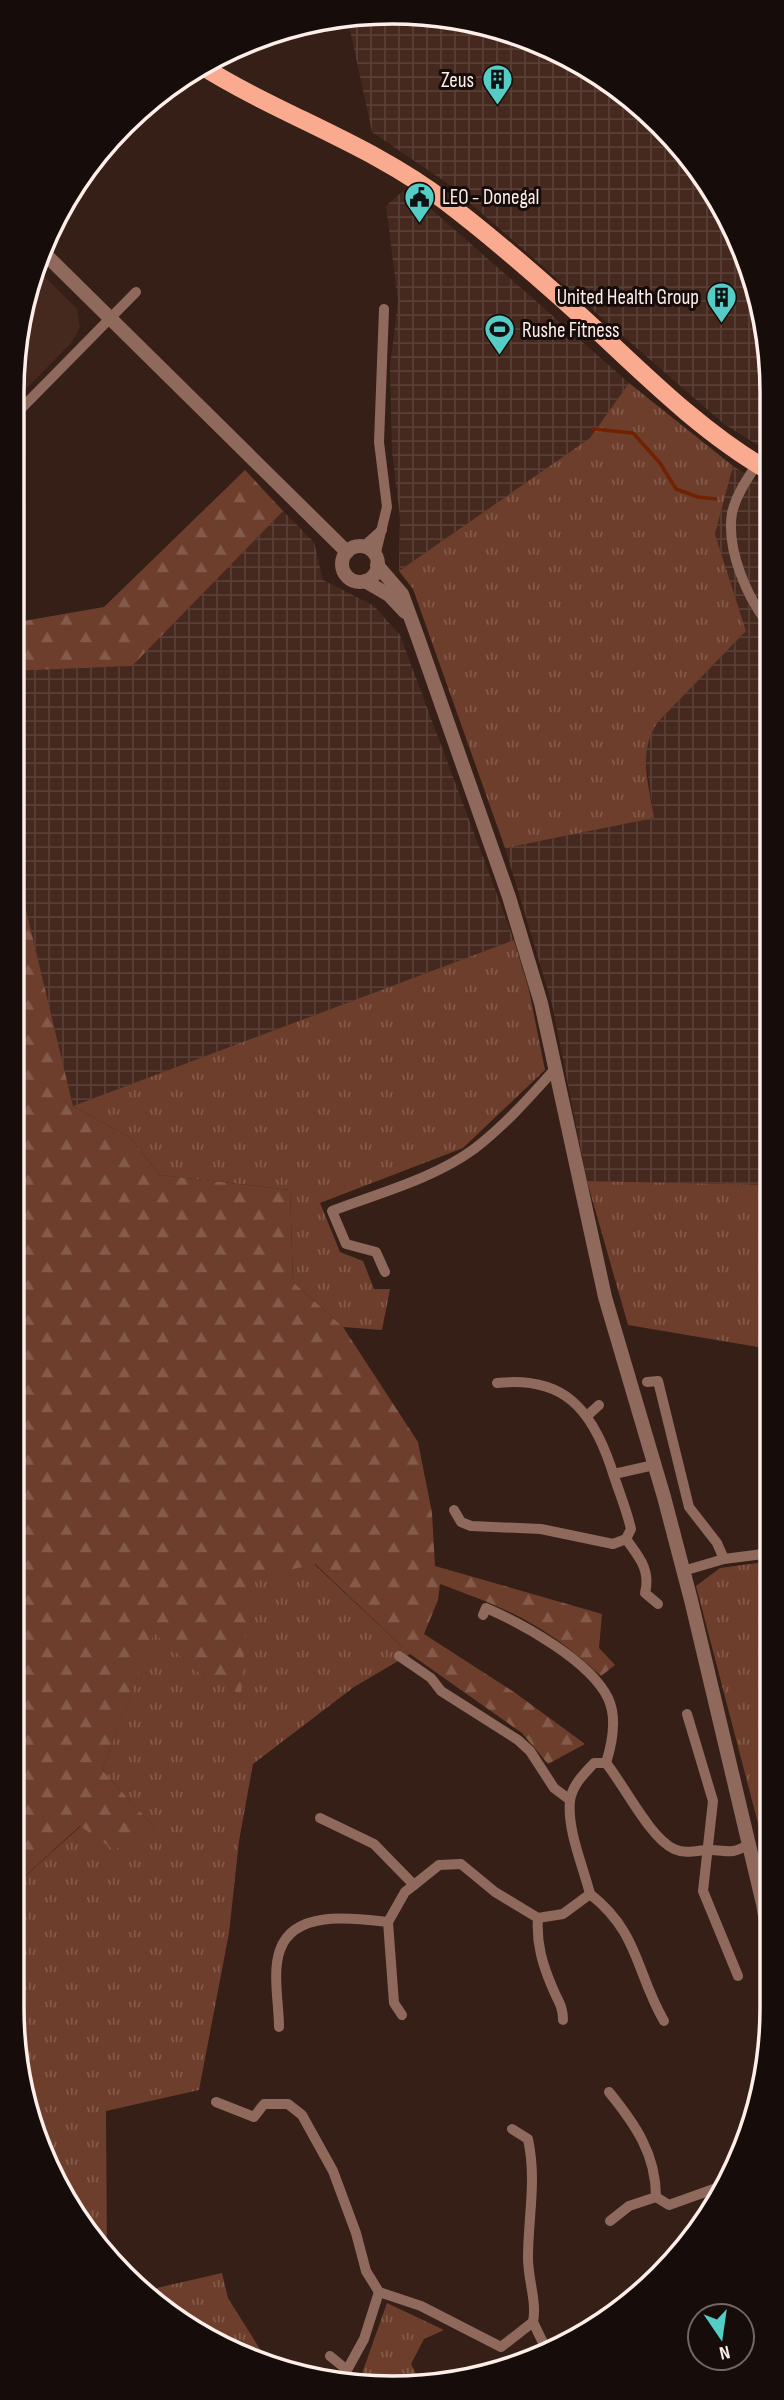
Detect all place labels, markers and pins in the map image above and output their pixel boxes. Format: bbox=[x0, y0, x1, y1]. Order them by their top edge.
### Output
building icon: Zeus bbox=[480, 63, 514, 107]
place label: Zeus bbox=[441, 68, 474, 93]
public building icon: LEO - Donegal bbox=[402, 180, 436, 224]
place label: LEO - Donegal bbox=[442, 185, 539, 210]
building icon: United Health Group bbox=[705, 280, 739, 324]
place label: United Health Group bbox=[557, 285, 699, 310]
sports icon: Rushe Fitness bbox=[482, 313, 516, 357]
place label: Rushe Fitness bbox=[522, 318, 620, 343]

